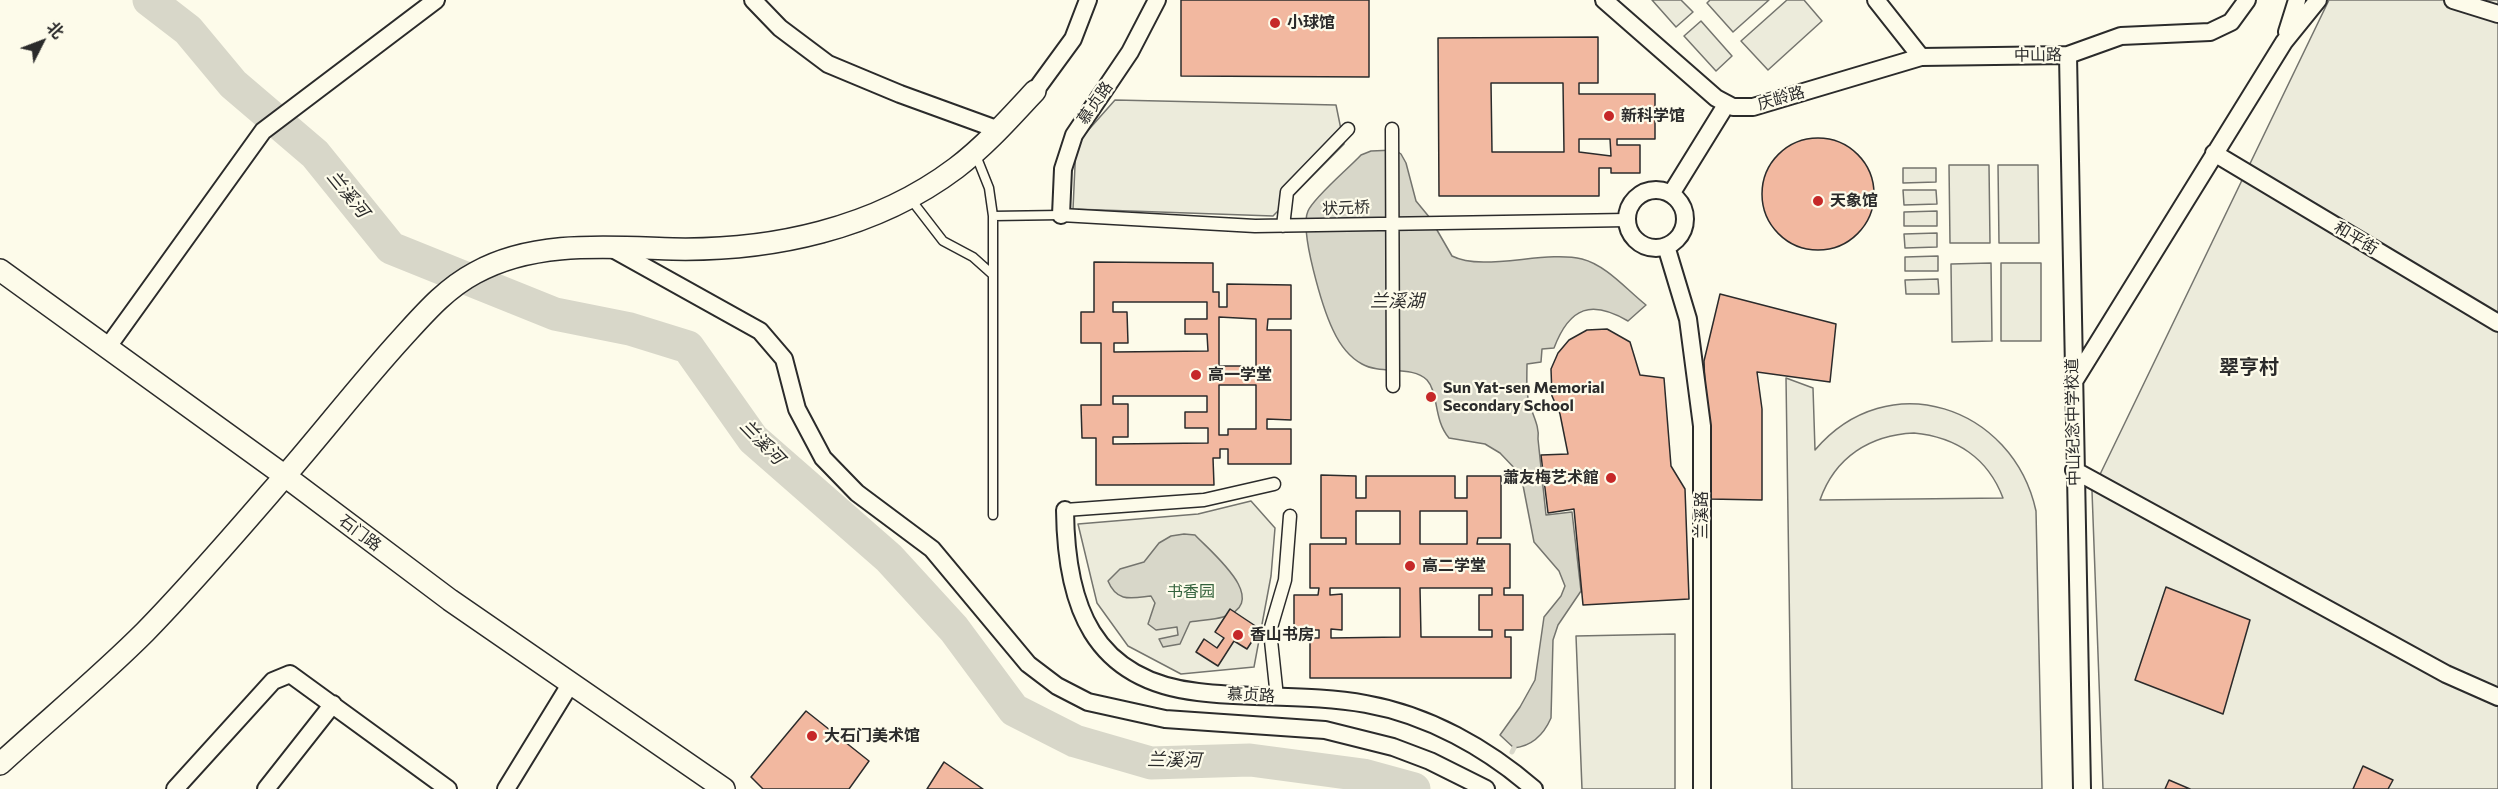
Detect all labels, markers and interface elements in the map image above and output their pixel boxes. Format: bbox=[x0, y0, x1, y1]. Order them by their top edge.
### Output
north arrow bbox=[12, 12, 72, 72]
place label: 小球馆 bbox=[1287, 13, 1335, 33]
marker: 小球馆 bbox=[1268, 16, 1282, 30]
text: 北 bbox=[43, 17, 68, 42]
street label: 中山路 bbox=[2014, 45, 2062, 65]
street label: 慕贞路 bbox=[1073, 78, 1117, 128]
street label: 庆龄路 bbox=[1755, 82, 1807, 114]
place label: 新科学馆 bbox=[1621, 106, 1685, 126]
marker: 新科学馆 bbox=[1602, 109, 1616, 123]
water label: 兰溪河 bbox=[323, 166, 373, 222]
place label: 天象馆 bbox=[1830, 191, 1878, 211]
marker: 天象馆 bbox=[1811, 194, 1825, 208]
street label: 状元桥 bbox=[1322, 198, 1370, 218]
street label: 和平街 bbox=[2330, 217, 2382, 259]
water label: 兰溪湖 bbox=[1370, 290, 1424, 312]
district label: 翠亨村 bbox=[2219, 355, 2279, 379]
street label: 中山纪念中学校道 bbox=[2062, 358, 2084, 486]
place label: 高一学堂 bbox=[1208, 365, 1272, 385]
marker: 高一学堂 bbox=[1189, 368, 1203, 382]
place label: Sun Yat-sen Memorial Secondary School bbox=[1443, 378, 1605, 416]
marker: Sun Yat-sen Memorial Secondary School bbox=[1424, 390, 1438, 404]
water label: 兰溪河 bbox=[735, 415, 789, 469]
place label: 蕭友梅艺术館 bbox=[1503, 468, 1599, 488]
marker: 蕭友梅艺术館 bbox=[1604, 471, 1618, 485]
street label: 兰溪路 bbox=[1692, 491, 1712, 539]
street label: 石门路 bbox=[335, 511, 385, 555]
place label: 高二学堂 bbox=[1422, 556, 1486, 576]
marker: 高二学堂 bbox=[1403, 559, 1417, 573]
park label: 书香园 bbox=[1167, 582, 1215, 602]
place label: 香山书房 bbox=[1250, 625, 1314, 645]
marker: 香山书房 bbox=[1231, 628, 1245, 642]
street label: 慕贞路 bbox=[1227, 684, 1275, 706]
place label: 大石门美术馆 bbox=[824, 726, 920, 746]
marker: 大石门美术馆 bbox=[805, 729, 819, 743]
water label: 兰溪河 bbox=[1147, 749, 1201, 771]

